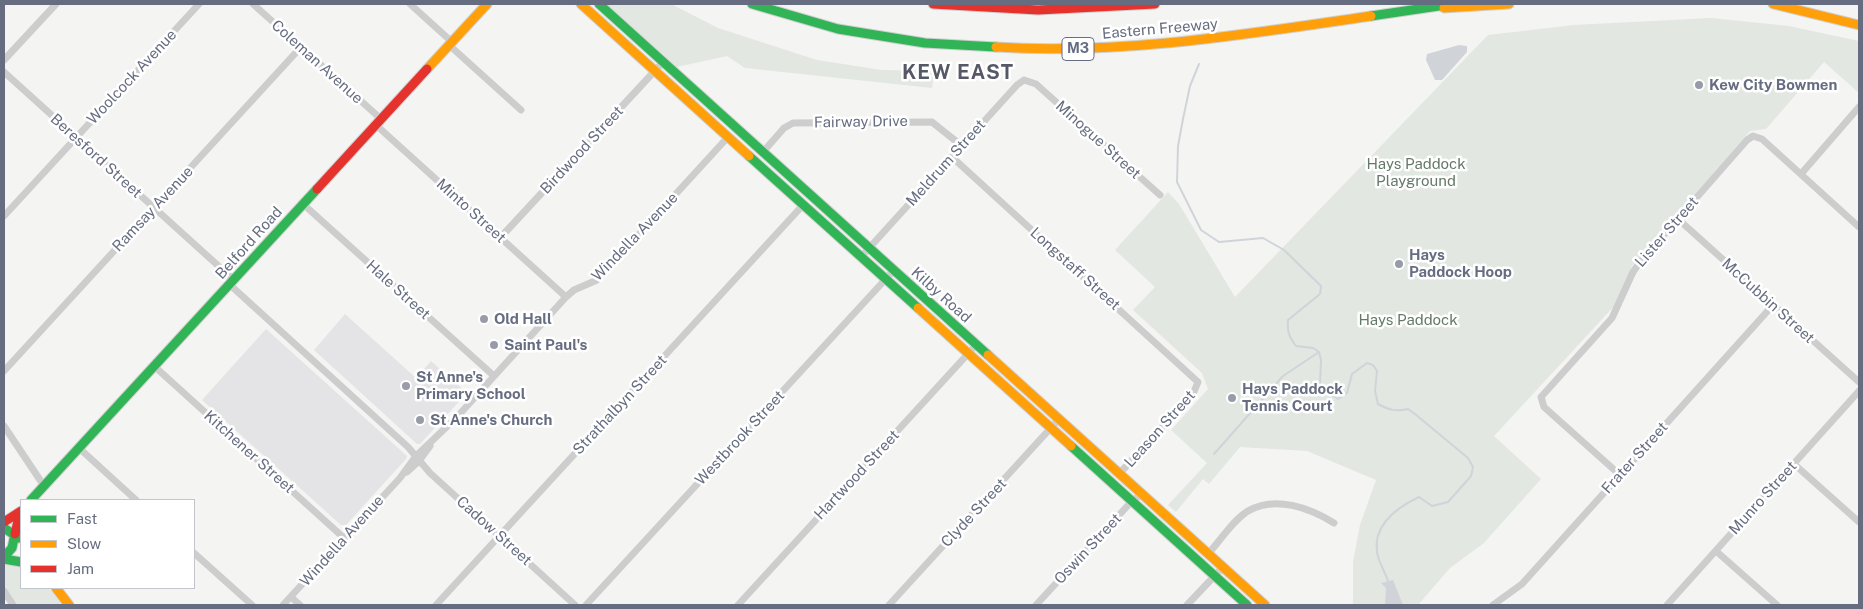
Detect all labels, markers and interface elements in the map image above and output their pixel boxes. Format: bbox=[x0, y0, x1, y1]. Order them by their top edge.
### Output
street label: Eastern Freeway bbox=[1101, 15, 1219, 43]
street label: Coleman Avenue bbox=[268, 16, 366, 108]
street label: Woolcock Avenue bbox=[83, 26, 181, 128]
road number: M3 bbox=[1062, 38, 1094, 61]
district label: KEW EAST bbox=[901, 61, 1015, 85]
place label: Kew City Bowmen bbox=[1709, 76, 1837, 94]
marker: Kew City Bowmen bbox=[1693, 79, 1705, 91]
street label: Minogue Street bbox=[1052, 97, 1144, 183]
street label: Birdwood Street bbox=[537, 102, 627, 198]
street label: Beresford Street bbox=[47, 110, 145, 202]
street label: Fairway Drive bbox=[814, 112, 908, 132]
street label: Meldrum Street bbox=[903, 116, 989, 210]
park label: Hays Paddock Playground bbox=[1366, 155, 1466, 190]
street label: Ramsay Avenue bbox=[109, 163, 197, 255]
street label: Minto Street bbox=[433, 175, 509, 247]
street label: Windella Avenue bbox=[588, 189, 682, 285]
street label: Lister Street bbox=[1632, 193, 1702, 271]
street label: Belford Road bbox=[212, 203, 286, 283]
street label: Longstaff Street bbox=[1026, 224, 1124, 314]
place label: Hays Paddock Hoop bbox=[1409, 246, 1512, 281]
street label: McCubbin Street bbox=[1718, 255, 1818, 347]
street label: Hale Street bbox=[362, 257, 434, 323]
marker: Hays Paddock Hoop bbox=[1393, 258, 1405, 270]
street label: Kilby Road bbox=[907, 263, 975, 327]
place label: Old Hall bbox=[494, 310, 552, 328]
park label: Hays Paddock bbox=[1358, 311, 1458, 329]
marker: Old Hall bbox=[478, 313, 490, 325]
place label: Saint Paul's bbox=[504, 336, 587, 354]
marker: Saint Paul's bbox=[488, 339, 500, 351]
street label: Strathalbyn Street bbox=[569, 352, 671, 458]
place label: St Anne's Primary School bbox=[416, 368, 526, 403]
marker: St Anne's Primary School bbox=[400, 380, 412, 392]
place label: Hays Paddock Tennis Court bbox=[1242, 380, 1343, 415]
street label: Westbrook Street bbox=[692, 387, 788, 489]
street label: Leason Street bbox=[1121, 387, 1199, 471]
marker: Hays Paddock Tennis Court bbox=[1226, 392, 1238, 404]
street label: Kitchener Street bbox=[200, 407, 298, 497]
place label: St Anne's Church bbox=[430, 411, 552, 429]
marker: St Anne's Church bbox=[414, 414, 426, 426]
street label: Frater Street bbox=[1598, 419, 1672, 497]
street label: Hartwood Street bbox=[811, 426, 903, 524]
street label: Munro Street bbox=[1725, 458, 1801, 538]
street label: Clyde Street bbox=[938, 475, 1010, 551]
street label: Windella Avenue bbox=[296, 492, 388, 590]
street label: Cadow Street bbox=[453, 493, 535, 569]
legend bbox=[20, 499, 195, 589]
text: Fast bbox=[67, 510, 97, 527]
street label: Oswin Street bbox=[1051, 510, 1125, 588]
text: Slow bbox=[67, 535, 101, 552]
text: Jam bbox=[67, 560, 94, 577]

